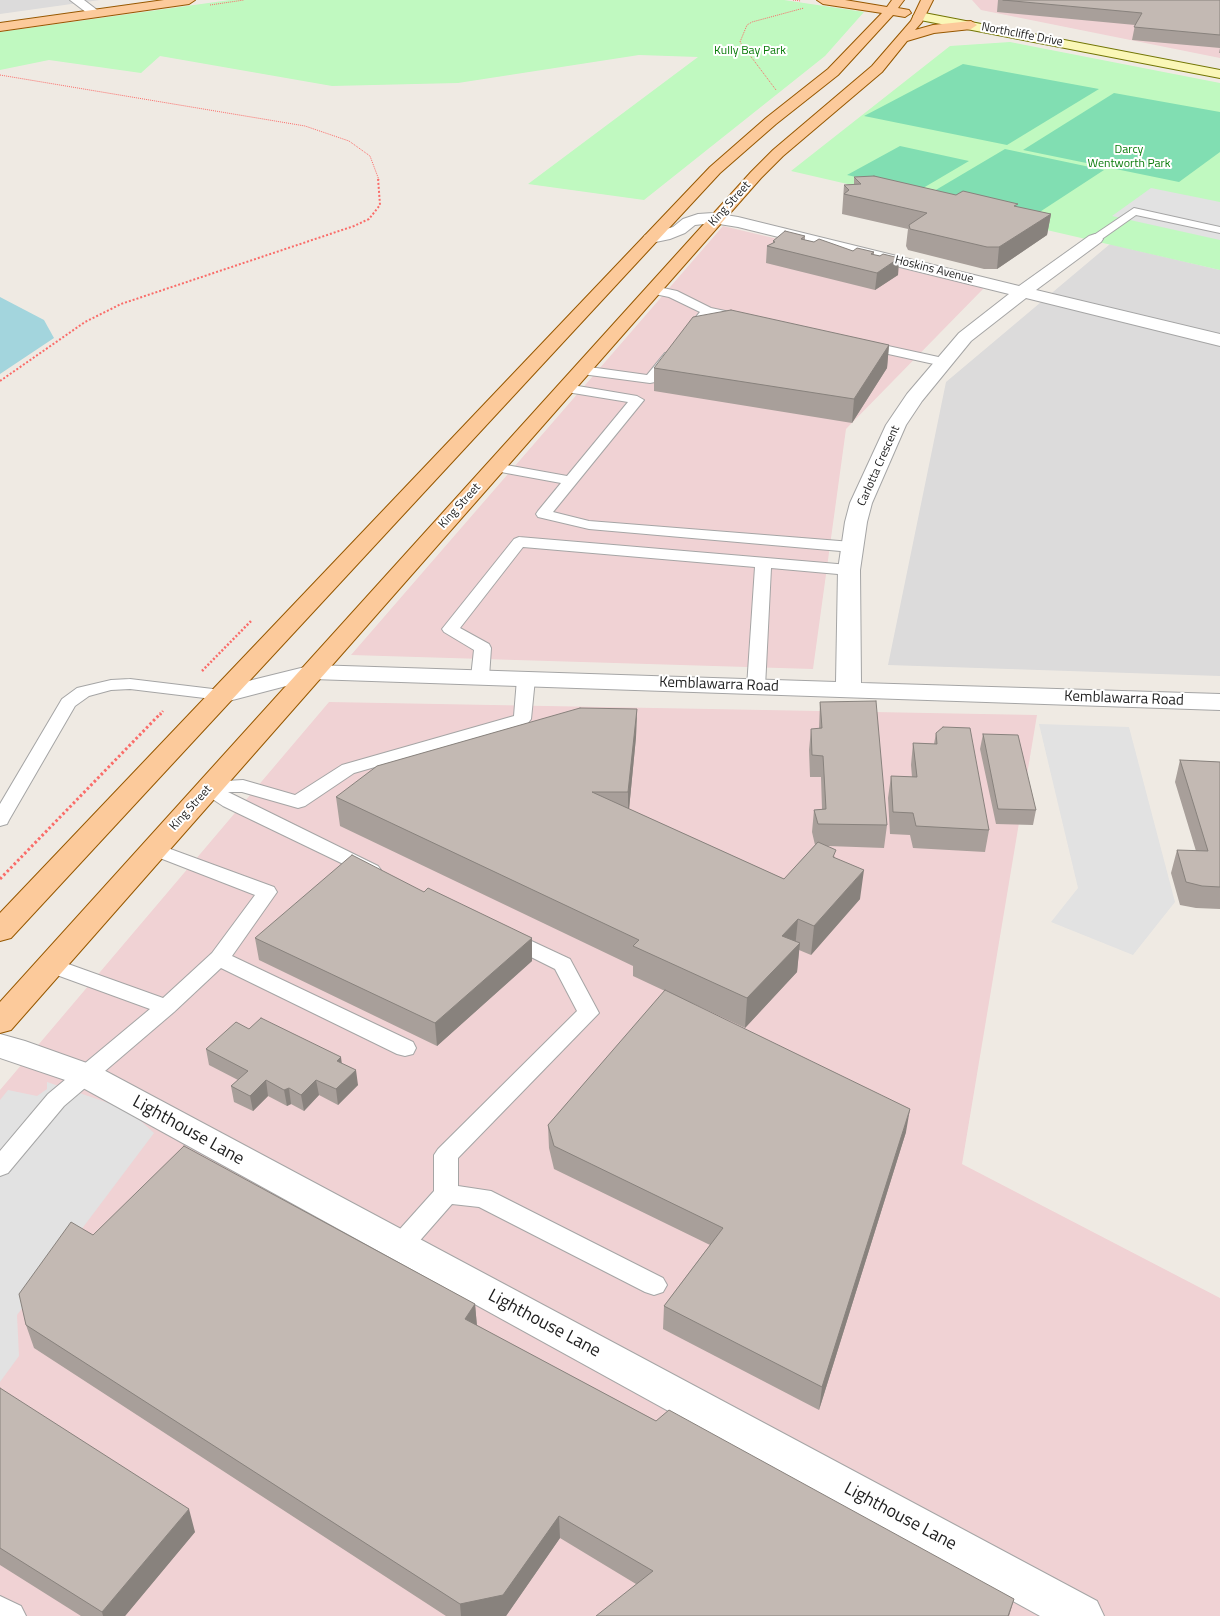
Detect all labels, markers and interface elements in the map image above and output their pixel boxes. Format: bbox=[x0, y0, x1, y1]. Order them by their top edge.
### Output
street label: Northcliffe Drive bbox=[980, 20, 1064, 50]
park label: Kully Bay Park bbox=[714, 44, 786, 58]
park label: Darcy Wentworth Park bbox=[1088, 143, 1170, 171]
street label: King Street bbox=[706, 179, 754, 229]
street label: Hoskins Avenue bbox=[893, 253, 975, 287]
street label: Carlotta Crescent bbox=[855, 423, 903, 509]
street label: King Street bbox=[436, 481, 484, 531]
street label: Kemblawarra Road bbox=[659, 674, 779, 696]
street label: Kemblawarra Road bbox=[1064, 688, 1184, 710]
street label: King Street bbox=[167, 783, 215, 833]
street label: Lighthouse Lane bbox=[128, 1091, 248, 1171]
street label: Lighthouse Lane bbox=[484, 1285, 604, 1363]
street label: Lighthouse Lane bbox=[840, 1478, 960, 1556]

